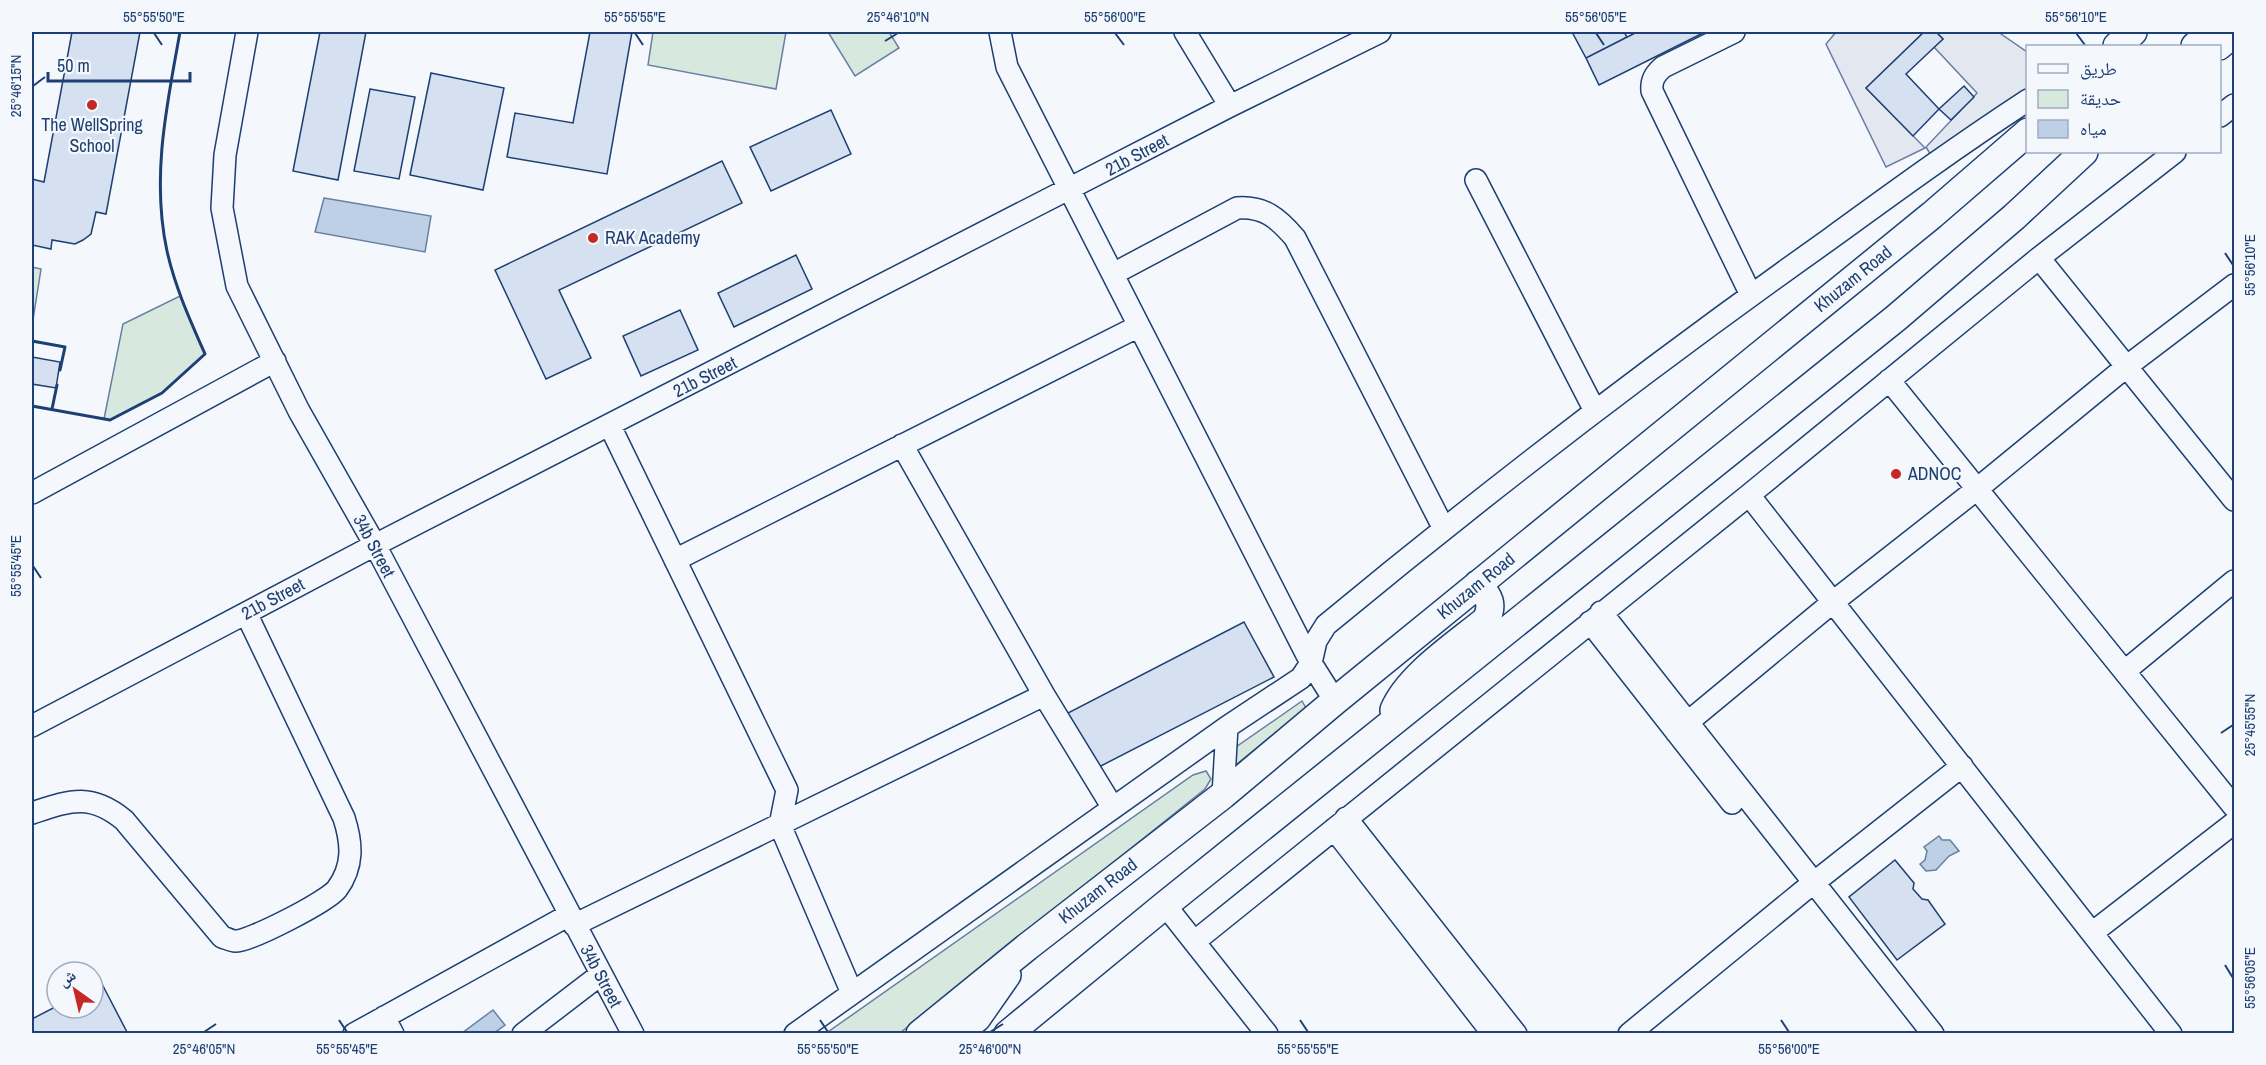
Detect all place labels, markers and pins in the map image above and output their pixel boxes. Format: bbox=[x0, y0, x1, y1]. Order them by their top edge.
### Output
marker: The WellSpring School bbox=[85, 98, 99, 112]
place label: The WellSpring School bbox=[41, 112, 144, 158]
place label: RAK Academy bbox=[605, 225, 701, 250]
marker: RAK Academy bbox=[586, 231, 600, 245]
place label: ADNOC bbox=[1907, 461, 1961, 486]
marker: ADNOC bbox=[1889, 467, 1903, 481]

